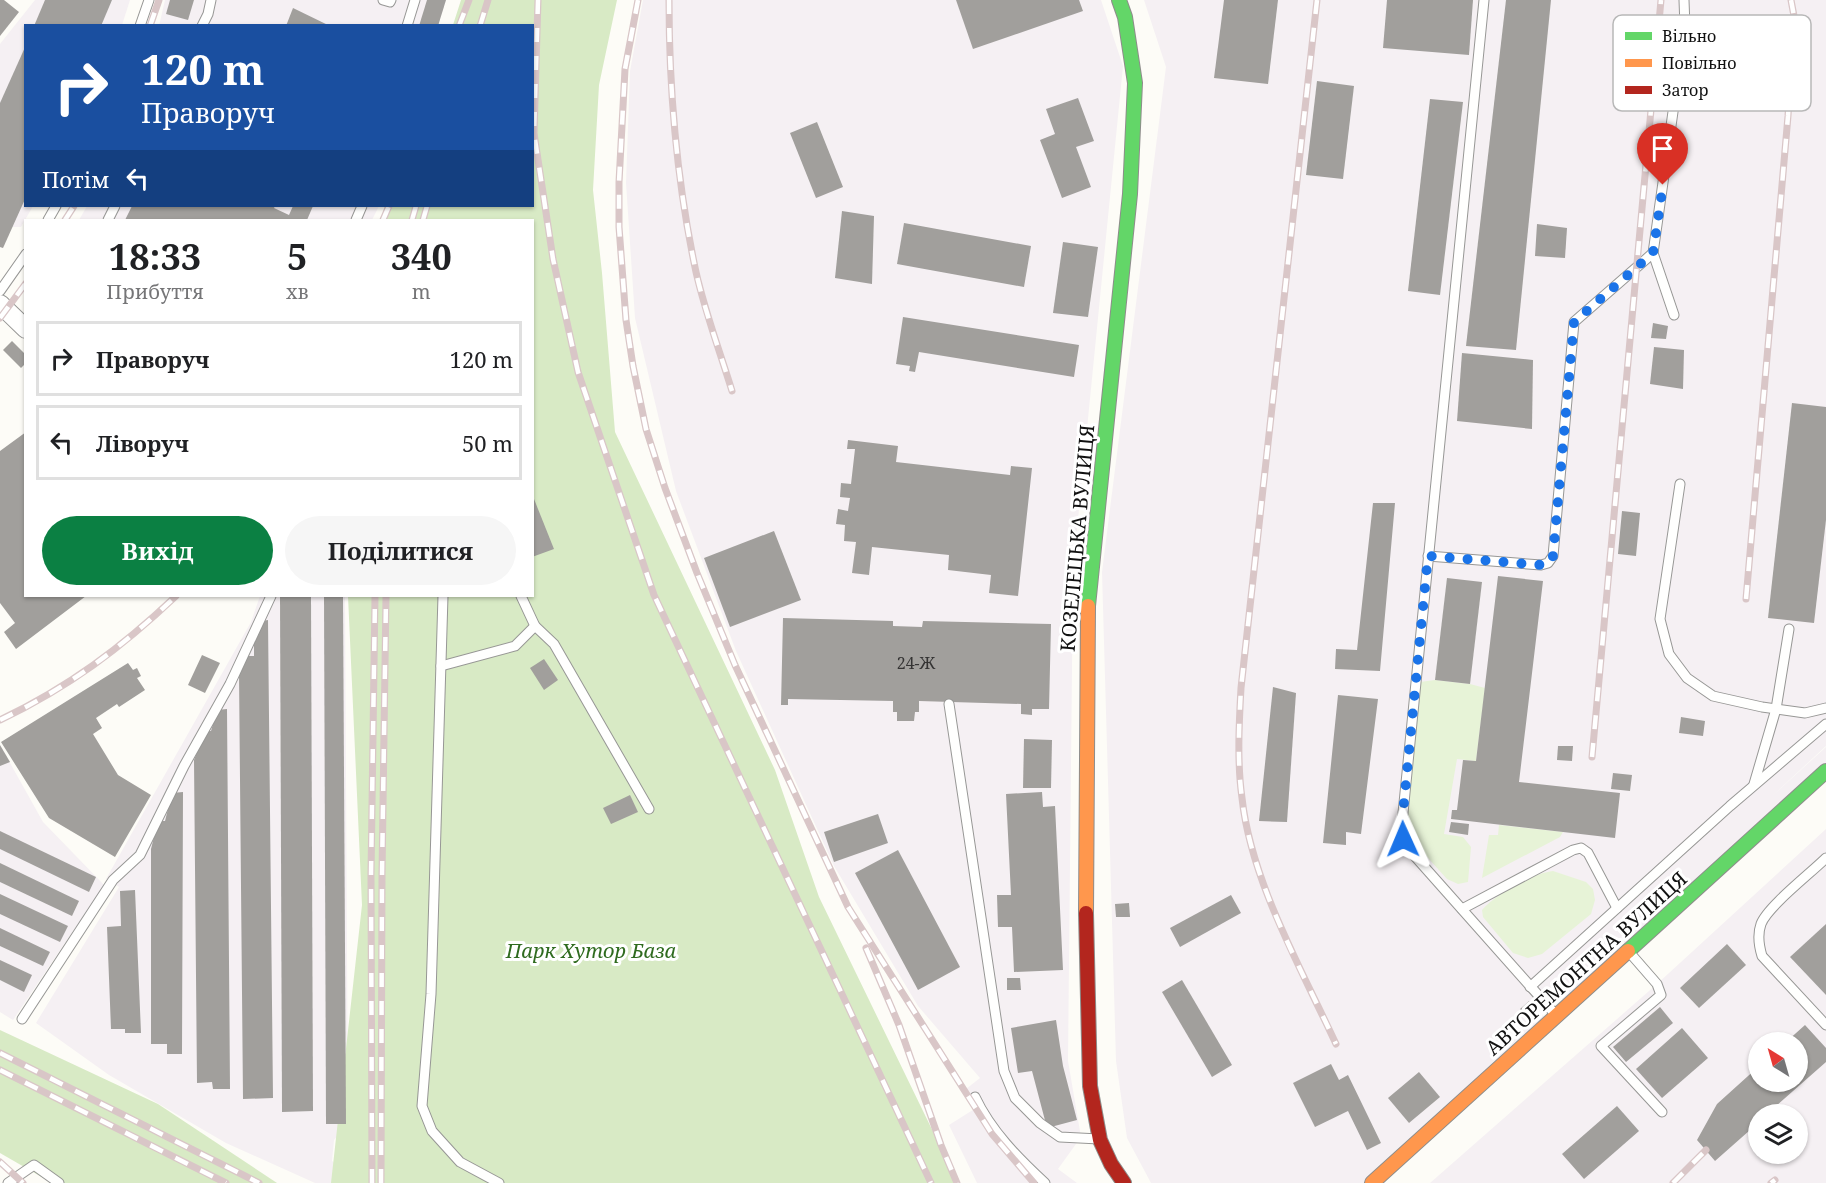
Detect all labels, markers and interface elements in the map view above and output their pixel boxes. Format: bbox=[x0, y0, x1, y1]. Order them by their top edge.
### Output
legend bbox=[1613, 15, 1811, 111]
text: Вільно bbox=[1662, 25, 1716, 47]
text: 120 m bbox=[141, 40, 265, 97]
icon: right bbox=[42, 48, 120, 126]
text: Повільно bbox=[1662, 52, 1737, 74]
text: Затор bbox=[1662, 79, 1709, 101]
text: Праворуч bbox=[141, 94, 275, 131]
pin bbox=[1637, 123, 1688, 185]
icon: arrive bbox=[1646, 132, 1679, 165]
icon: left bbox=[121, 162, 154, 195]
text: Потім bbox=[42, 164, 109, 194]
text: 18:33 bbox=[109, 232, 201, 281]
text: 5 bbox=[287, 232, 307, 281]
text: 340 bbox=[391, 232, 452, 281]
text: Прибуття bbox=[106, 278, 204, 305]
text: хв bbox=[286, 278, 309, 305]
text: m bbox=[412, 278, 431, 305]
icon: right bbox=[45, 342, 78, 375]
text: Праворуч bbox=[96, 344, 210, 374]
text: 120 m bbox=[450, 344, 513, 374]
street label: КОЗЕЛЕЦЬКА ВУЛИЦЯ bbox=[1054, 423, 1100, 653]
icon: left bbox=[45, 426, 78, 459]
text: Ліворуч bbox=[96, 428, 189, 458]
text: 50 m bbox=[462, 428, 513, 458]
button: Вихід bbox=[42, 516, 273, 585]
button: Поділитися bbox=[285, 516, 516, 585]
house number: 24-Ж bbox=[897, 652, 936, 674]
position arrow bbox=[1371, 807, 1435, 871]
street label: АВТОРЕМОНТНА ВУЛИЦЯ bbox=[1479, 865, 1693, 1061]
park label: Парк Хутор База bbox=[505, 937, 676, 964]
north arrow bbox=[1748, 1032, 1808, 1092]
map controls bbox=[1748, 1032, 1808, 1164]
button: layers bbox=[1748, 1104, 1808, 1164]

